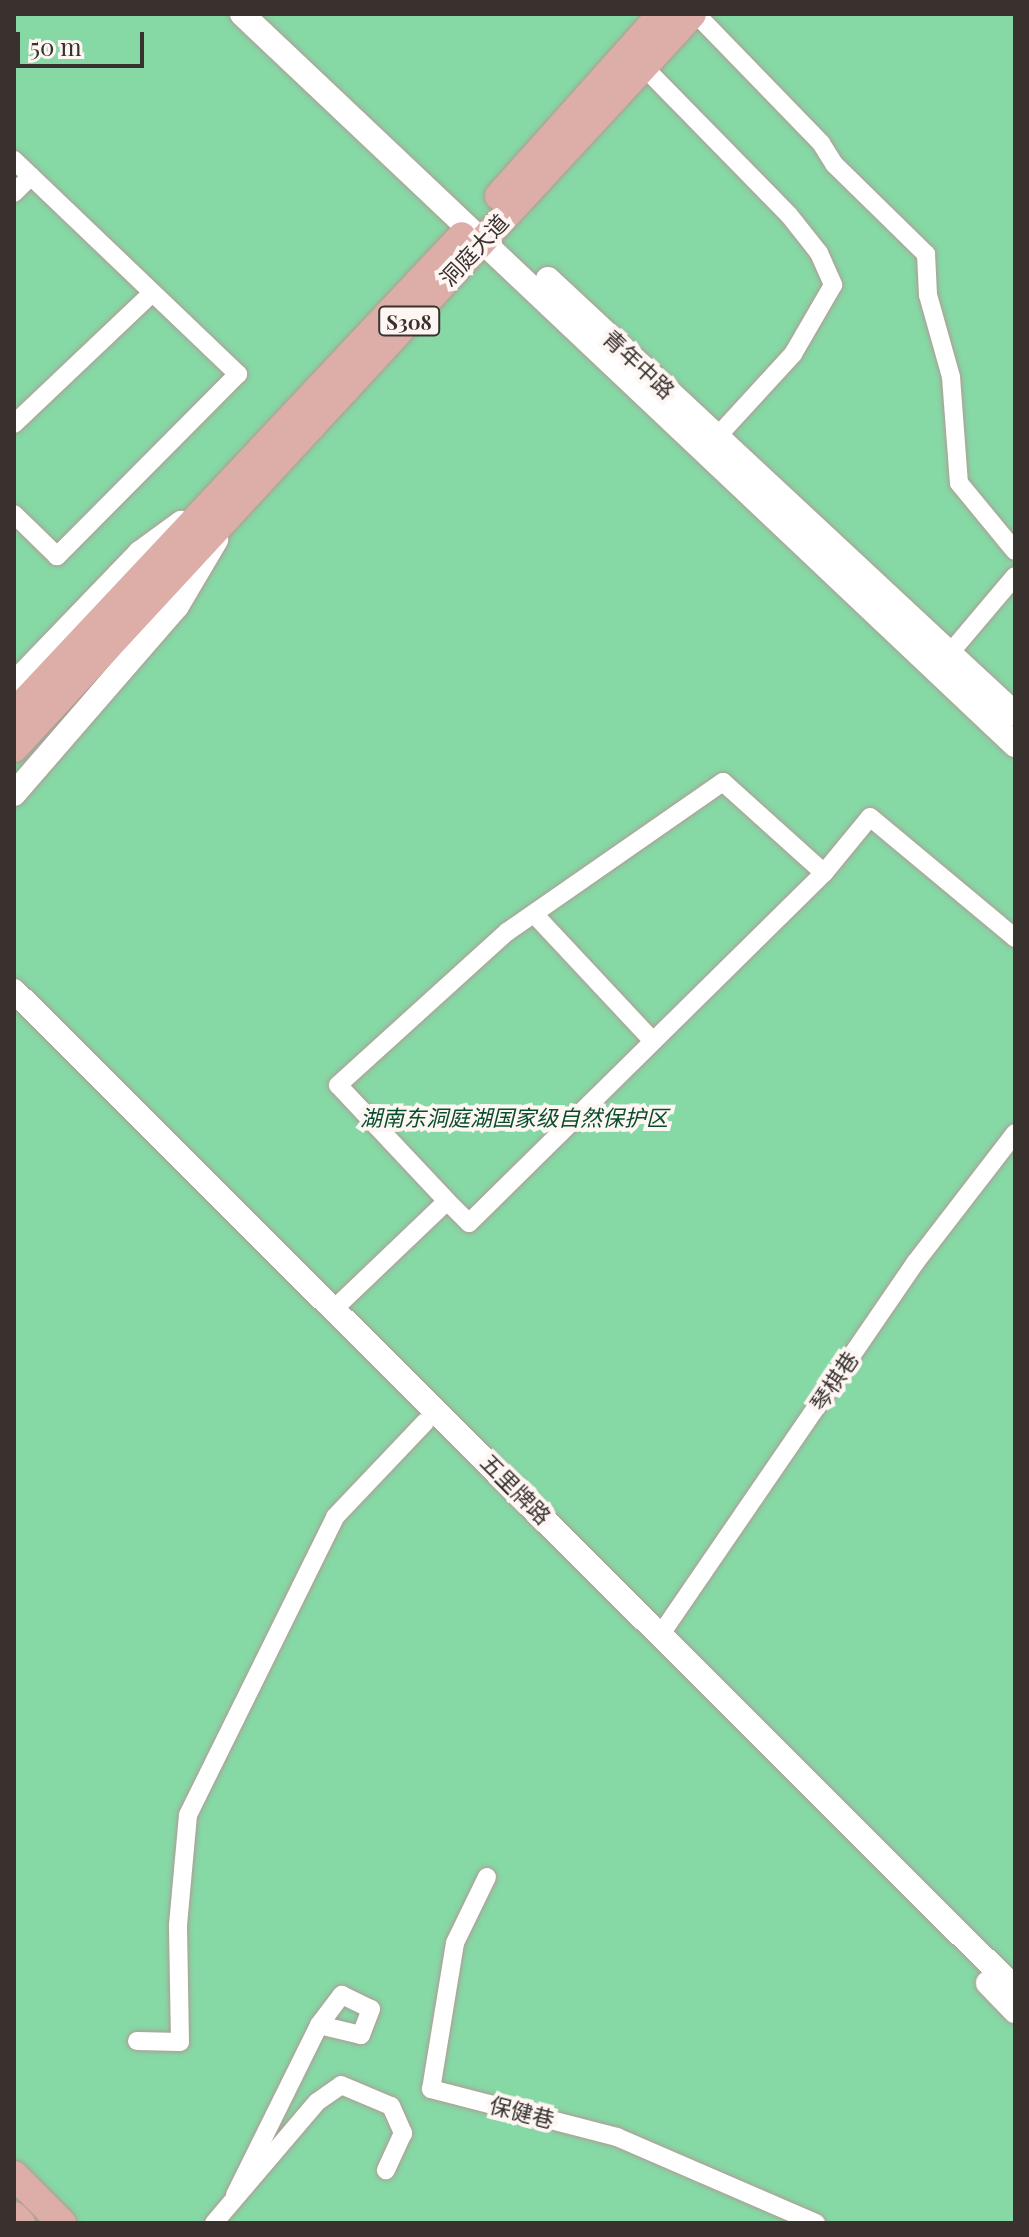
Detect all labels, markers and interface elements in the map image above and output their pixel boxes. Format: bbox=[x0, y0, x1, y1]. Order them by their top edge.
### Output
scale bar bbox=[20, 16, 148, 66]
text: 50 m bbox=[30, 30, 82, 62]
street label: 洞庭大道 bbox=[434, 209, 514, 291]
road number: S308 bbox=[377, 305, 441, 337]
street label: 青年中路 bbox=[598, 324, 680, 404]
park label: 湖南东洞庭湖国家级自然保护区 bbox=[360, 1105, 668, 1131]
street label: 琴棋巷 bbox=[805, 1346, 863, 1416]
street label: 五里牌路 bbox=[476, 1449, 556, 1529]
street label: 保健巷 bbox=[487, 2091, 557, 2133]

